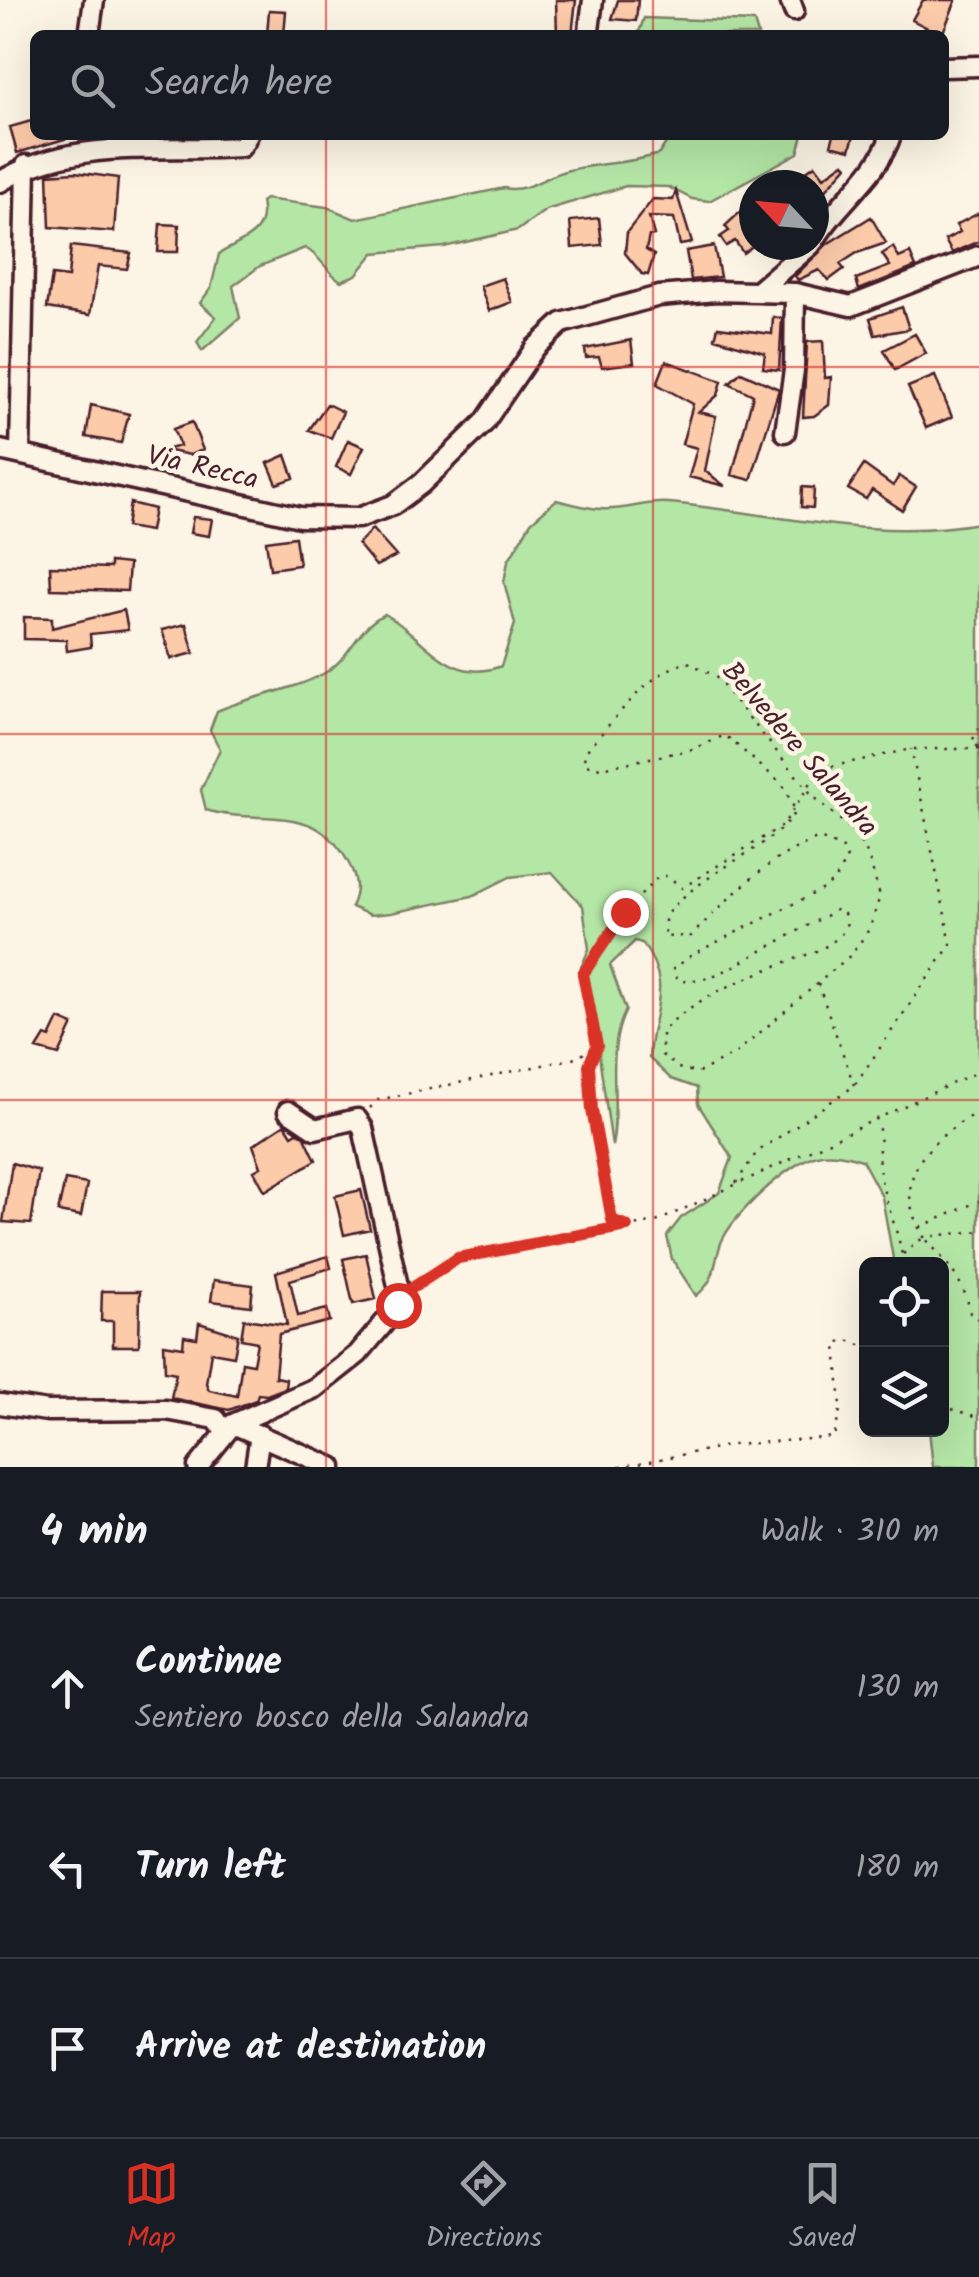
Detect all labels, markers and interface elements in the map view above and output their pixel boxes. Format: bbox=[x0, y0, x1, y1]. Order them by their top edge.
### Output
search box bbox=[30, 30, 949, 140]
text: Search here bbox=[145, 55, 332, 115]
icon: search bbox=[65, 58, 120, 113]
north arrow bbox=[739, 170, 829, 260]
street label: Via Recca bbox=[142, 434, 263, 503]
street label: Belvedere Salandra bbox=[710, 652, 888, 848]
route end bbox=[603, 890, 649, 936]
map controls bbox=[859, 1257, 949, 1437]
button: locate bbox=[859, 1257, 949, 1347]
route start bbox=[376, 1283, 422, 1329]
button: layers bbox=[859, 1347, 949, 1437]
text: 4 min bbox=[40, 1499, 148, 1566]
text: Walk · 310 m bbox=[760, 1507, 939, 1558]
text: Continue bbox=[135, 1633, 282, 1693]
icon: ahead bbox=[40, 1661, 95, 1716]
text: 130 m bbox=[856, 1663, 939, 1714]
text: Sentiero bosco della Salandra bbox=[135, 1693, 530, 1744]
text: Turn left bbox=[135, 1838, 286, 1898]
icon: left bbox=[40, 1841, 95, 1896]
text: 180 m bbox=[855, 1843, 939, 1894]
text: Arrive at destination bbox=[135, 2018, 486, 2078]
icon: arrive bbox=[40, 2021, 95, 2076]
tab: Map bbox=[124, 2156, 179, 2261]
tab: Directions bbox=[426, 2156, 542, 2261]
tab: Saved bbox=[789, 2156, 855, 2261]

